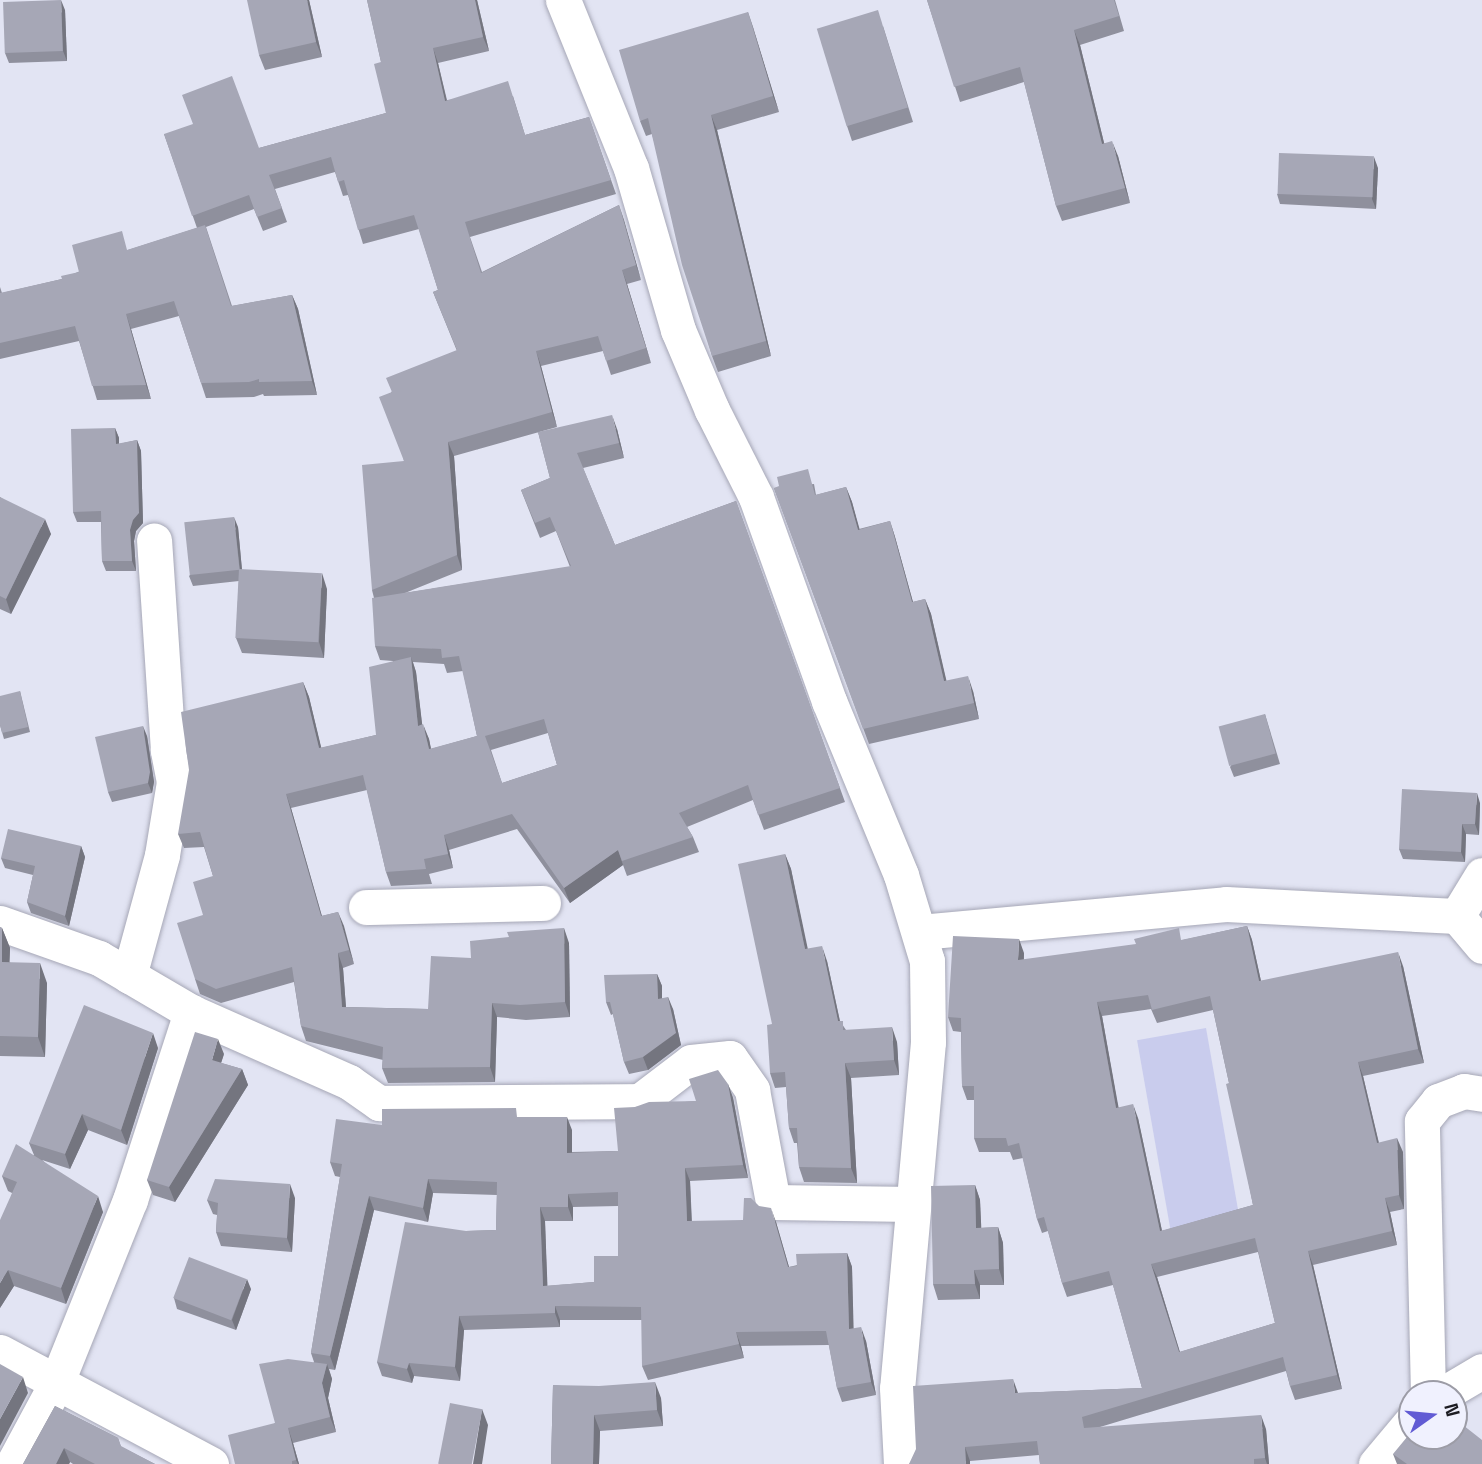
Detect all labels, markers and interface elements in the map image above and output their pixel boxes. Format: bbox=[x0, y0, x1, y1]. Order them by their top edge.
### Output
north arrow bbox=[1398, 1380, 1468, 1450]
text: N bbox=[1438, 1401, 1466, 1419]

